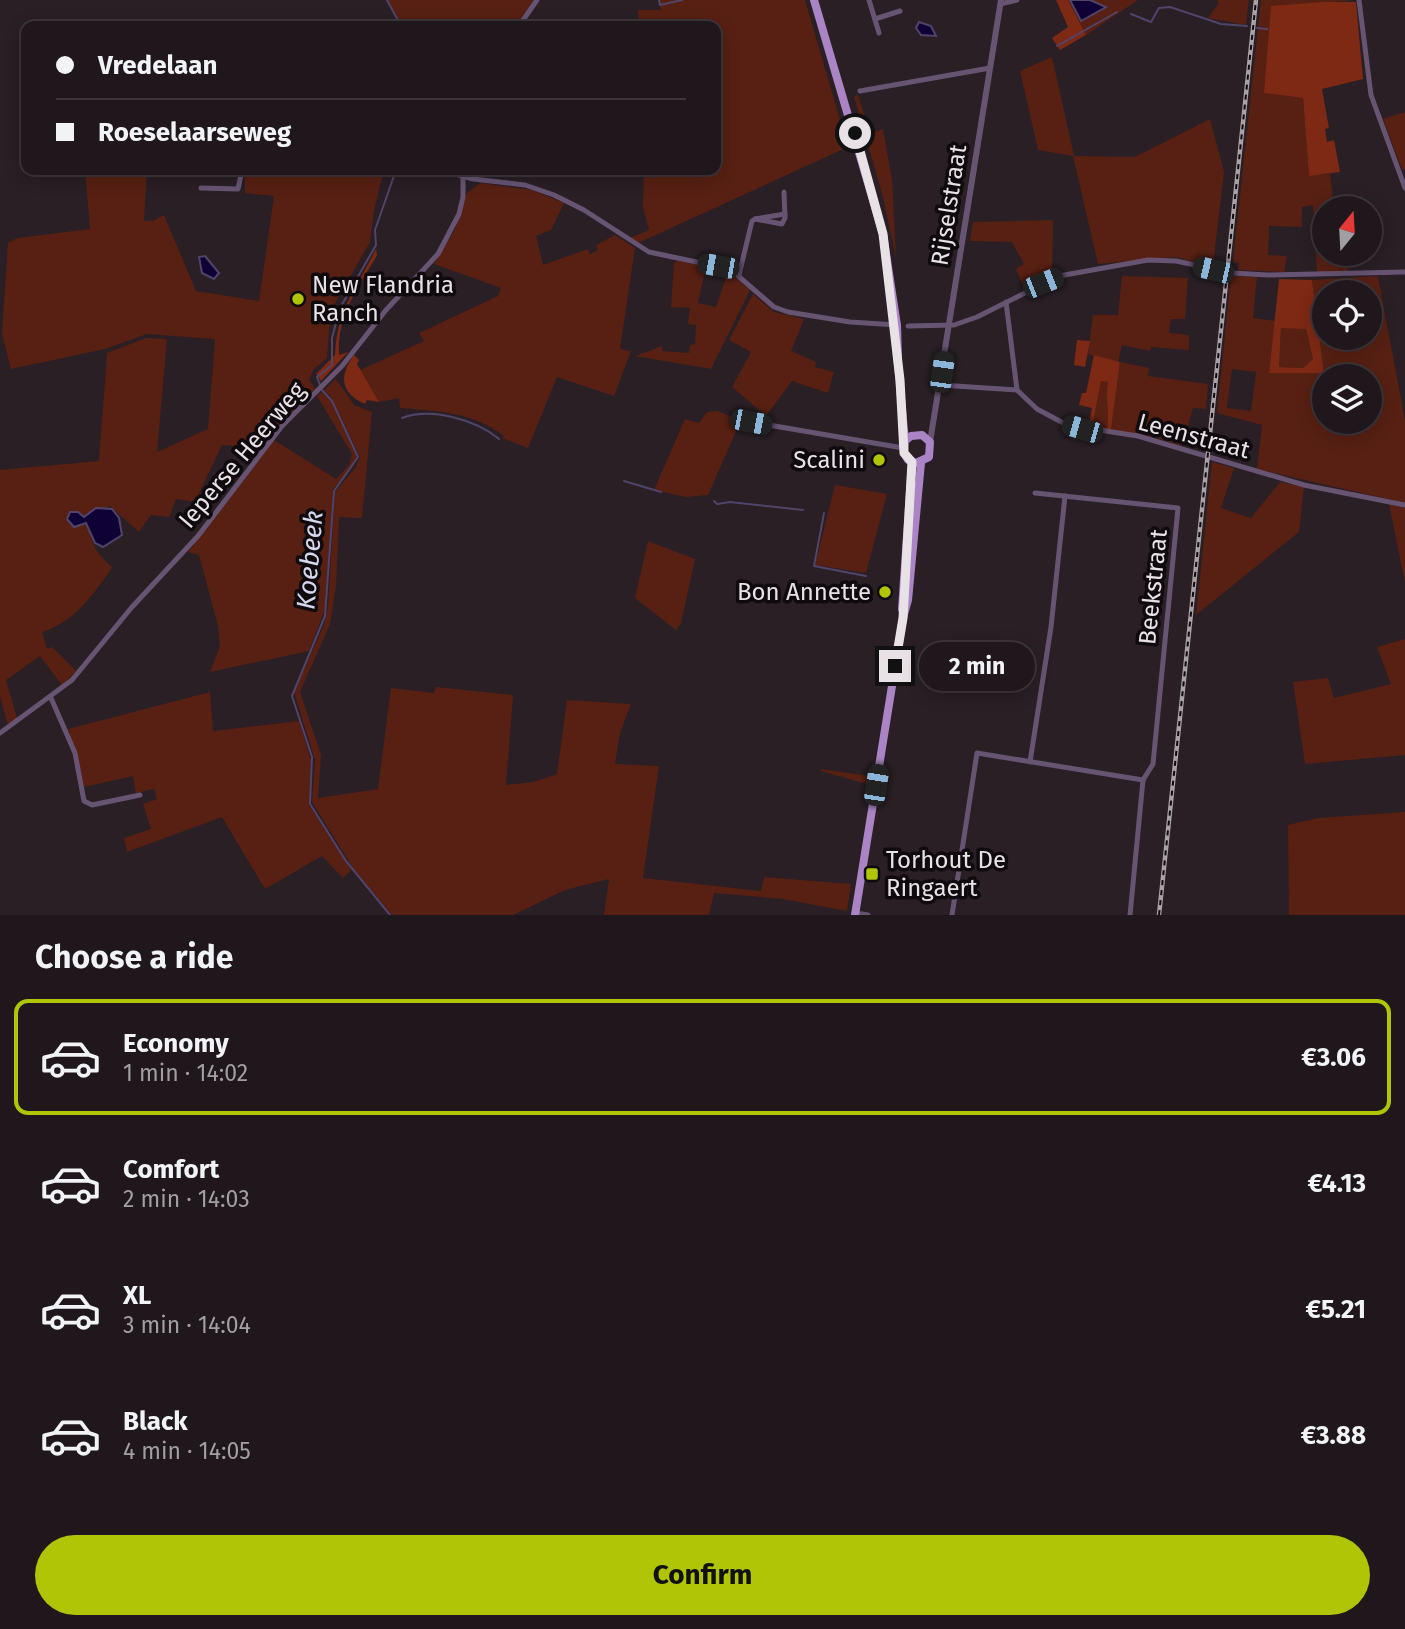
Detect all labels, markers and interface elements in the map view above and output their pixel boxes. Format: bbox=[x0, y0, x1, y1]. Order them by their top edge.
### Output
text: Vredelaan bbox=[98, 50, 217, 81]
text: Roeselaarseweg bbox=[98, 117, 291, 148]
route start bbox=[839, 117, 871, 149]
street label: Rijselstraat bbox=[926, 142, 972, 268]
north arrow bbox=[1312, 196, 1382, 266]
map controls bbox=[1312, 196, 1382, 434]
car bbox=[696, 252, 741, 280]
car bbox=[1191, 255, 1236, 285]
car bbox=[1020, 265, 1067, 301]
place label: New Flandria Ranch bbox=[312, 271, 454, 327]
button: locate bbox=[1312, 280, 1382, 350]
marker: New Flandria Ranch bbox=[290, 291, 306, 307]
car bbox=[929, 350, 956, 394]
button: layers bbox=[1312, 364, 1382, 434]
street label: Ieperse Heerweg bbox=[173, 376, 311, 534]
car bbox=[729, 408, 774, 436]
street label: Leenstraat bbox=[1135, 408, 1253, 464]
car bbox=[1059, 413, 1106, 445]
place label: Scalini bbox=[793, 446, 865, 474]
marker: Scalini bbox=[871, 452, 887, 468]
water label: Koebeek bbox=[290, 509, 330, 611]
street label: Beekstraat bbox=[1133, 528, 1173, 646]
place label: Bon Annette bbox=[737, 578, 871, 606]
marker: Bon Annette bbox=[877, 584, 893, 600]
callout: 2 min bbox=[920, 642, 1035, 690]
route end bbox=[879, 650, 911, 682]
text: 2 min bbox=[949, 652, 1005, 680]
car bbox=[863, 763, 890, 807]
place label: Torhout De Ringaert bbox=[886, 846, 1006, 902]
marker: Torhout De Ringaert bbox=[864, 866, 880, 882]
text: Choose a ride bbox=[35, 938, 233, 976]
icon: car bbox=[39, 1026, 102, 1089]
text: Economy bbox=[123, 1028, 229, 1059]
text: €3.06 bbox=[1301, 1042, 1366, 1073]
text: 1 min · 14:02 bbox=[123, 1059, 248, 1087]
icon: car bbox=[39, 1152, 102, 1215]
text: Comfort bbox=[123, 1154, 219, 1185]
text: €4.13 bbox=[1308, 1168, 1366, 1199]
text: 2 min · 14:03 bbox=[123, 1185, 250, 1213]
icon: car bbox=[39, 1278, 102, 1341]
text: XL bbox=[123, 1280, 151, 1311]
text: €5.21 bbox=[1306, 1294, 1366, 1325]
text: 3 min · 14:04 bbox=[123, 1311, 251, 1339]
icon: car bbox=[39, 1404, 102, 1467]
text: Black bbox=[123, 1406, 188, 1437]
text: €3.88 bbox=[1301, 1420, 1366, 1451]
text: 4 min · 14:05 bbox=[123, 1437, 251, 1465]
button: Confirm bbox=[35, 1535, 1370, 1615]

